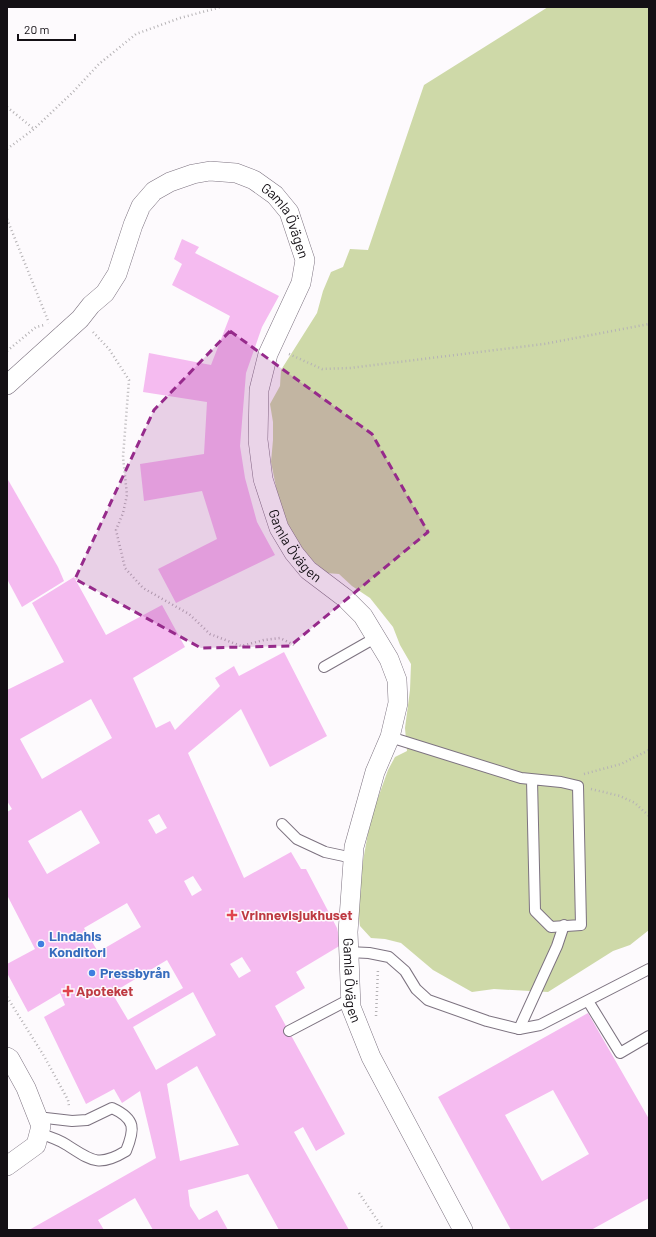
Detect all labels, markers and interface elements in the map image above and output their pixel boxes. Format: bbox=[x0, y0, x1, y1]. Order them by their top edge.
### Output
scale bar bbox=[18, 16, 75, 42]
text: 20 m bbox=[24, 22, 50, 36]
street label: Gamla Övägen bbox=[258, 179, 313, 260]
street label: Gamla Övägen bbox=[265, 507, 325, 585]
place label: Vrinnevisjukhuset bbox=[241, 906, 353, 923]
marker: Vrinnevisjukhuset bbox=[226, 909, 238, 921]
place label: Lindahls Konditori bbox=[49, 927, 106, 960]
street label: Gamla Övägen bbox=[340, 938, 365, 1025]
marker: Lindahls Konditori bbox=[36, 939, 46, 949]
place label: Pressbyrån bbox=[100, 964, 170, 981]
marker: Pressbyrån bbox=[87, 968, 97, 978]
place label: Apoteket bbox=[76, 982, 133, 999]
marker: Apoteket bbox=[63, 986, 73, 996]

